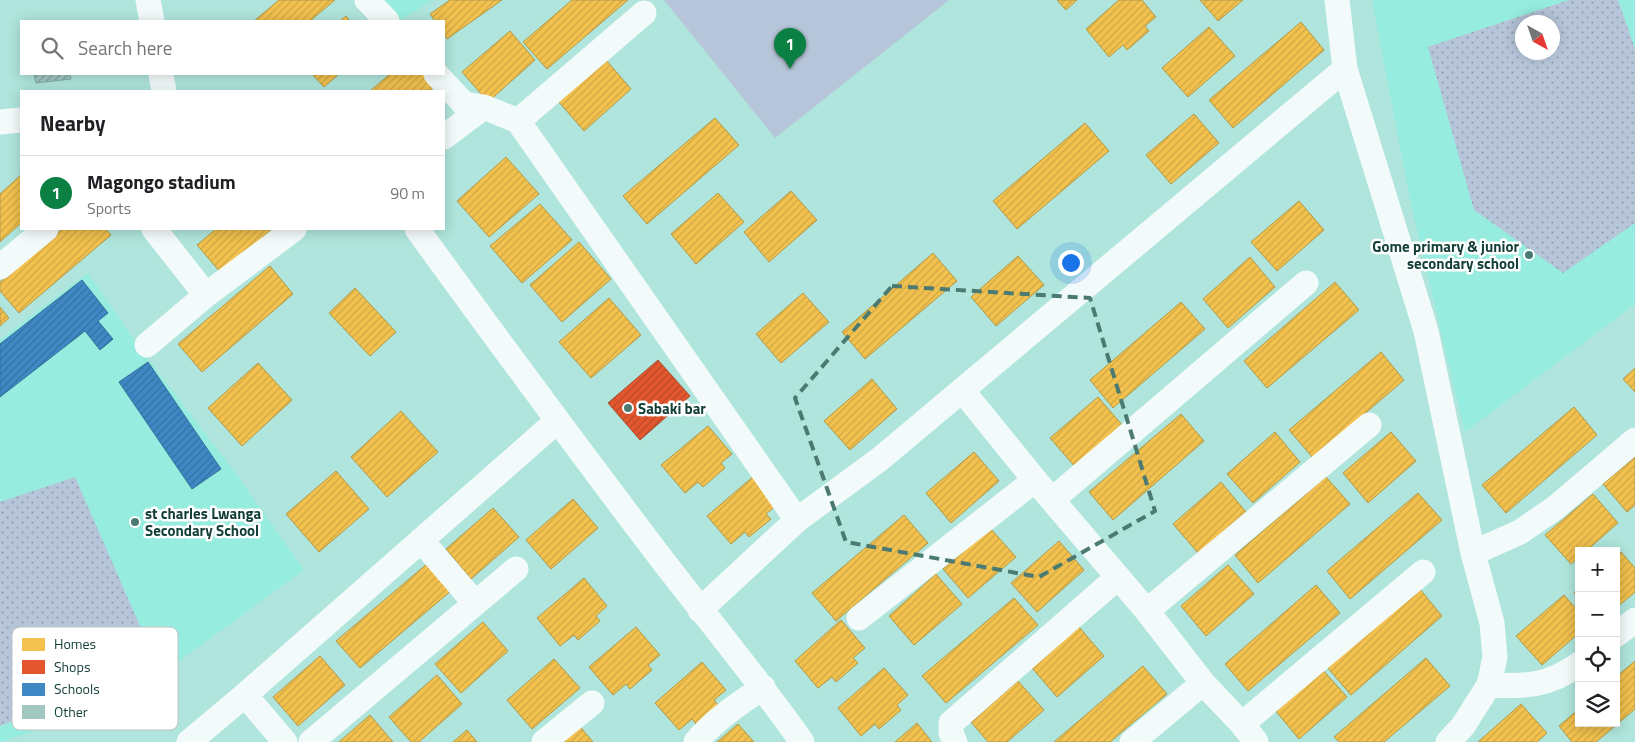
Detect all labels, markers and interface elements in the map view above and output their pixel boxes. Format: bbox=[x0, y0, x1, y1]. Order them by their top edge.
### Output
north arrow bbox=[1515, 15, 1560, 60]
search box bbox=[20, 20, 445, 75]
pin: 1 bbox=[774, 28, 806, 69]
text: Search here bbox=[78, 33, 172, 62]
icon: search bbox=[38, 34, 66, 62]
text: Nearby bbox=[40, 107, 105, 139]
text: Magongo stadium bbox=[87, 167, 236, 196]
text: 1 bbox=[52, 181, 60, 205]
text: 90 m bbox=[390, 181, 425, 205]
text: Sports bbox=[87, 196, 131, 220]
place label: Gome primary & junior secondary school bbox=[1372, 235, 1519, 275]
marker: Gome primary & junior secondary school bbox=[1523, 249, 1535, 261]
your location bbox=[1058, 250, 1084, 276]
place label: Sabaki bar bbox=[638, 397, 706, 420]
marker: Sabaki bar bbox=[622, 402, 634, 414]
place label: st charles Lwanga Secondary School bbox=[145, 502, 262, 542]
marker: st charles Lwanga Secondary School bbox=[129, 516, 141, 528]
map controls bbox=[1575, 547, 1620, 727]
button: + bbox=[1575, 547, 1620, 592]
button: − bbox=[1575, 592, 1620, 637]
legend bbox=[12, 627, 178, 730]
text: Homes bbox=[54, 633, 96, 654]
button: locate bbox=[1575, 637, 1620, 682]
text: Shops bbox=[54, 656, 90, 677]
text: Schools bbox=[54, 678, 100, 699]
button: layers bbox=[1575, 682, 1620, 727]
text: Other bbox=[54, 701, 88, 722]

